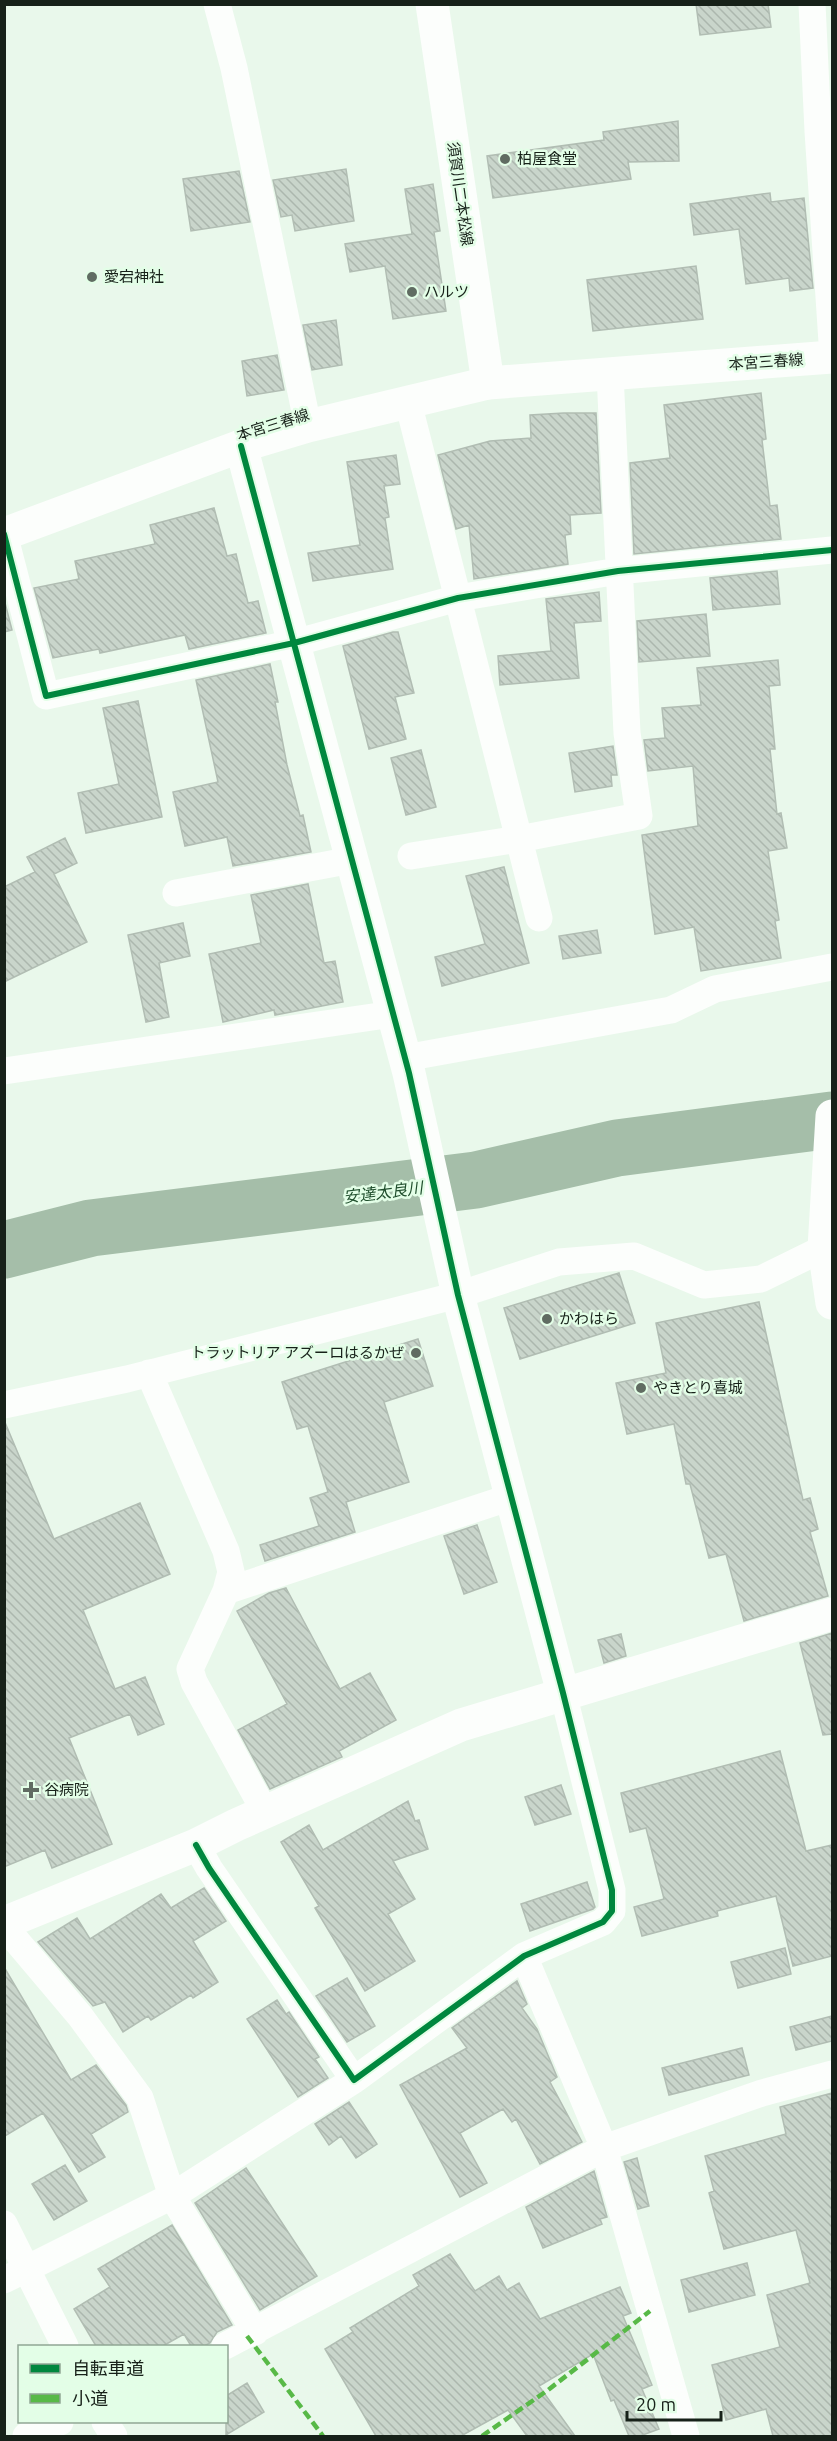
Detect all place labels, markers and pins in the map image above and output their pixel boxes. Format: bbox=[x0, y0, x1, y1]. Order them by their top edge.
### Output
place label: 柏屋食堂 bbox=[517, 150, 577, 167]
marker: 柏屋食堂 bbox=[498, 152, 512, 166]
place label: 愛宕神社 bbox=[104, 268, 164, 285]
marker: 愛宕神社 bbox=[85, 270, 99, 284]
place label: ハルツ bbox=[424, 283, 469, 300]
marker: ハルツ bbox=[405, 285, 419, 299]
place label: かわはら bbox=[559, 1310, 619, 1327]
marker: かわはら bbox=[540, 1312, 554, 1326]
place label: トラットリア アズーロはるかぜ bbox=[191, 1344, 404, 1361]
marker: トラットリア アズーロはるかぜ bbox=[409, 1346, 423, 1360]
place label: やきとり喜城 bbox=[653, 1379, 743, 1396]
marker: やきとり喜城 bbox=[634, 1381, 648, 1395]
marker: 谷病院 bbox=[22, 1781, 40, 1799]
place label: 谷病院 bbox=[44, 1781, 89, 1798]

